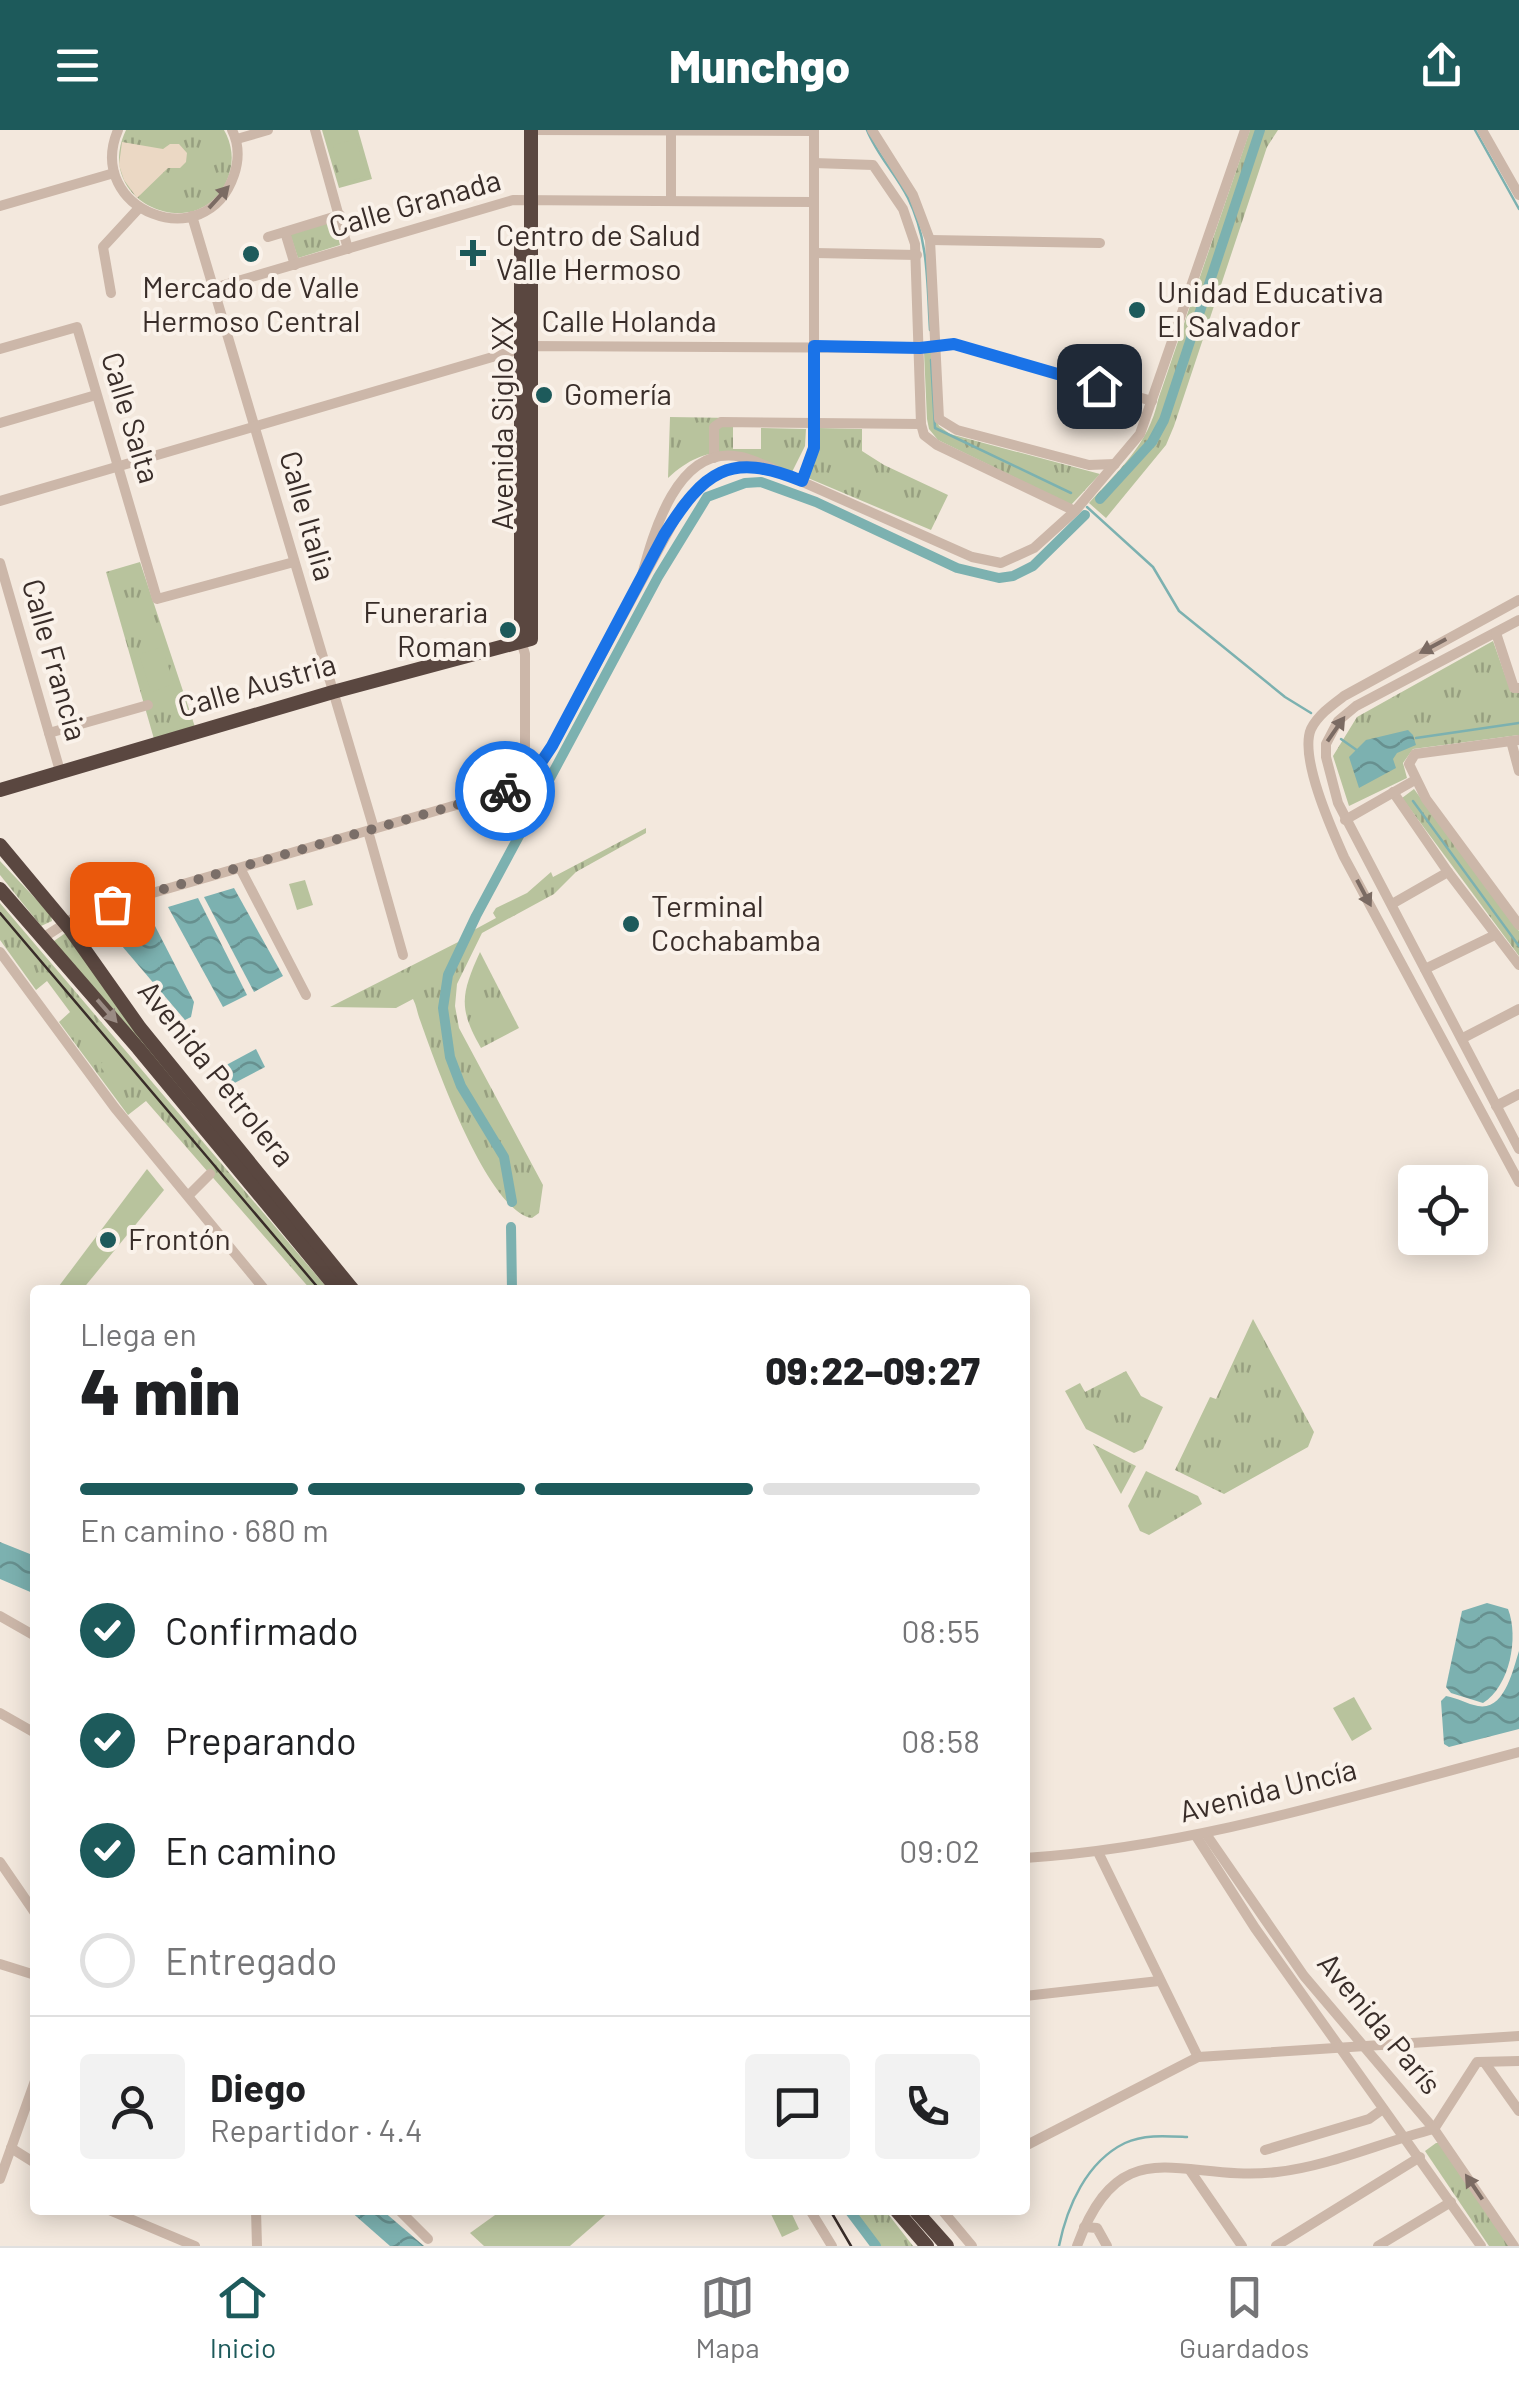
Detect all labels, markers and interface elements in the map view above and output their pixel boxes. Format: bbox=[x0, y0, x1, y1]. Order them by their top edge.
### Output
icon: menu bbox=[50, 38, 105, 93]
text: Munchgo bbox=[669, 38, 850, 92]
icon: share bbox=[1414, 38, 1469, 93]
street label: Calle Granada bbox=[324, 160, 504, 244]
one-way arrow bbox=[207, 185, 229, 210]
place label: Centro de Salud Valle Hermoso bbox=[496, 216, 701, 286]
marker: Centro de Salud Valle Hermoso bbox=[460, 240, 486, 266]
marker: Mercado de Valle Hermoso Central bbox=[240, 243, 262, 265]
place label: Mercado de Valle Hermoso Central bbox=[142, 268, 360, 338]
place label: Unidad Educativa El Salvador bbox=[1157, 273, 1384, 343]
marker: Unidad Educativa El Salvador bbox=[1126, 299, 1148, 321]
street label: Calle Holanda bbox=[542, 302, 717, 338]
street label: Avenida Siglo XX bbox=[483, 316, 519, 530]
pin bbox=[1057, 344, 1142, 429]
street label: Calle Salta bbox=[95, 348, 169, 487]
icon: home bbox=[1072, 359, 1127, 414]
place label: Gomería bbox=[564, 375, 672, 411]
marker: Gomería bbox=[533, 384, 555, 406]
street label: Calle Italia bbox=[273, 447, 345, 584]
street label: Calle Francia bbox=[16, 574, 96, 744]
place label: Funeraria Roman bbox=[363, 593, 488, 663]
marker: Funeraria Roman bbox=[497, 619, 519, 641]
one-way arrow bbox=[1419, 638, 1448, 655]
street label: Calle Austria bbox=[173, 644, 340, 724]
one-way arrow bbox=[1326, 716, 1345, 742]
courier bbox=[455, 741, 555, 841]
icon: bike bbox=[478, 764, 533, 819]
pin bbox=[70, 862, 155, 947]
icon: bag bbox=[85, 877, 140, 932]
one-way arrow bbox=[1355, 879, 1372, 908]
place label: Terminal Cochabamba bbox=[651, 887, 821, 957]
marker: Terminal Cochabamba bbox=[620, 913, 642, 935]
street label: Avenida Petrolera bbox=[132, 973, 304, 1173]
one-way arrow bbox=[96, 998, 118, 1023]
map controls bbox=[1398, 1165, 1488, 1255]
button: locate bbox=[1398, 1165, 1488, 1255]
place label: Frontón bbox=[128, 1220, 231, 1256]
marker: Frontón bbox=[97, 1229, 119, 1251]
text: Llega en bbox=[80, 1314, 197, 1352]
text: 09:22–09:27 bbox=[765, 1347, 980, 1393]
text: 4 min bbox=[80, 1350, 240, 1428]
text: En camino · 680 m bbox=[80, 1510, 329, 1548]
icon: check bbox=[80, 1603, 135, 1658]
text: Confirmado bbox=[165, 1607, 359, 1653]
text: 08:55 bbox=[902, 1611, 980, 1649]
icon: check bbox=[80, 1713, 135, 1768]
text: Preparando bbox=[165, 1717, 357, 1763]
text: 08:58 bbox=[901, 1721, 980, 1759]
street label: Avenida Uncía bbox=[1175, 1750, 1360, 1828]
icon: check bbox=[80, 1823, 135, 1878]
text: En camino bbox=[165, 1827, 337, 1873]
text: 09:02 bbox=[899, 1831, 980, 1869]
text: Entregado bbox=[165, 1937, 337, 1983]
street label: Avenida París bbox=[1311, 1945, 1450, 2101]
button: person bbox=[80, 2054, 185, 2159]
button: chat bbox=[745, 2054, 850, 2159]
button: phone bbox=[875, 2054, 980, 2159]
text: Diego bbox=[210, 2064, 306, 2110]
text: Repartidor · 4.4 bbox=[210, 2110, 423, 2148]
one-way arrow bbox=[1465, 2174, 1484, 2201]
tab: Inicio bbox=[210, 2270, 276, 2364]
tab: Mapa bbox=[696, 2270, 760, 2364]
tab: Guardados bbox=[1179, 2270, 1309, 2364]

